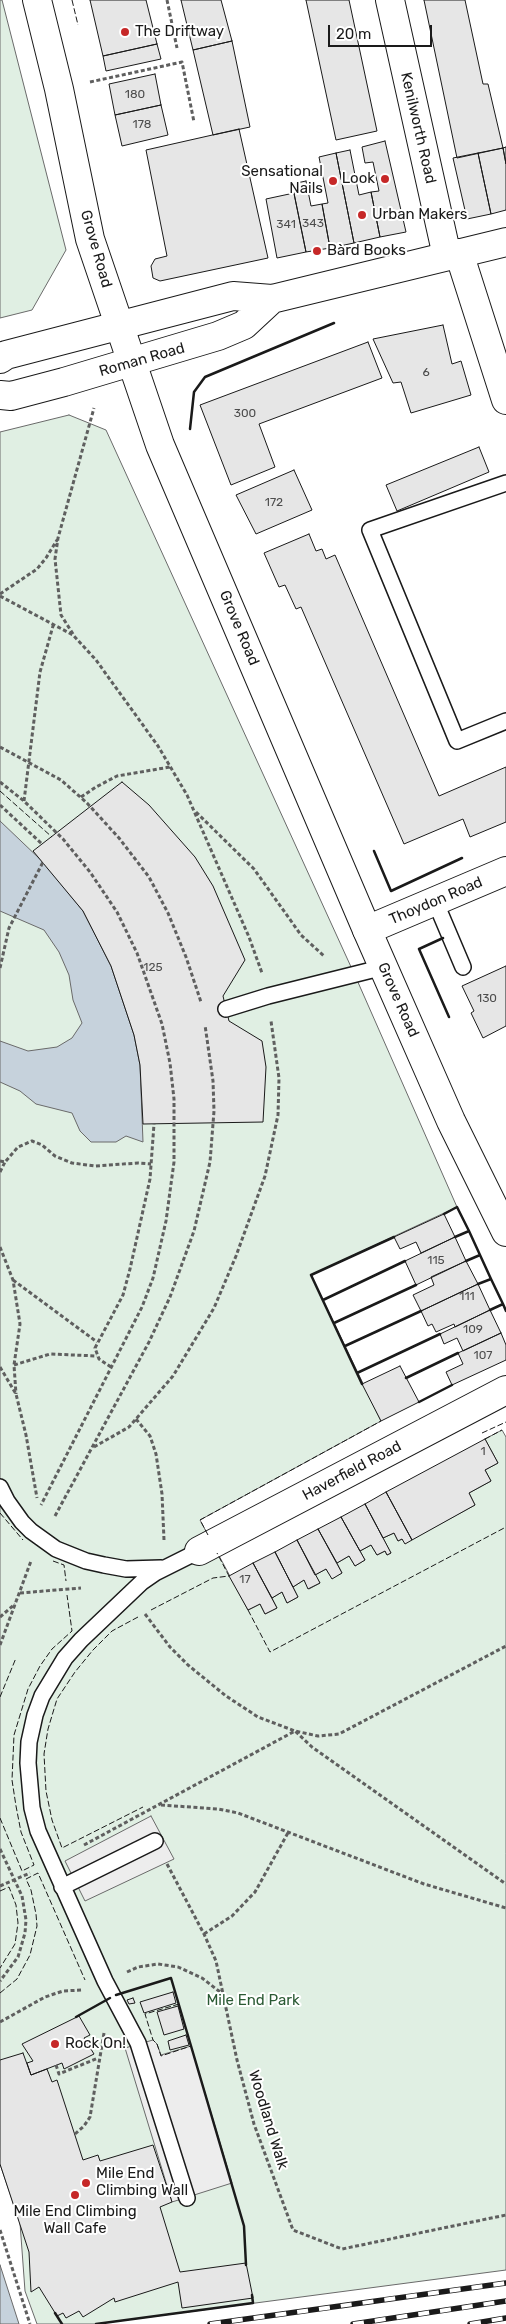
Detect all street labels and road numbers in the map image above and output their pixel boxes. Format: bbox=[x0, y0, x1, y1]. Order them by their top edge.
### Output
street label: Kenilworth Road bbox=[396, 71, 440, 185]
street label: Grove Road bbox=[76, 208, 116, 290]
street label: Roman Road bbox=[97, 339, 187, 381]
street label: Grove Road bbox=[215, 588, 263, 668]
street label: Thoydon Road bbox=[387, 873, 485, 929]
street label: Grove Road bbox=[374, 960, 422, 1040]
street label: Haverfield Road bbox=[299, 1437, 405, 1505]
street label: Woodland Walk bbox=[244, 2068, 292, 2172]

